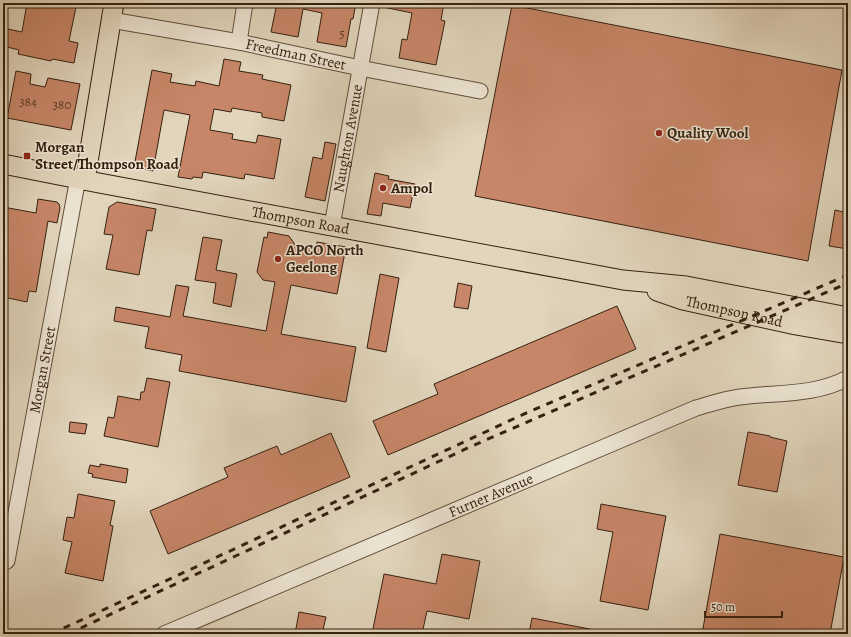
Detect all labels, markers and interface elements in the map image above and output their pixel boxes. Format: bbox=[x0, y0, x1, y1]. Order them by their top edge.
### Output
house number: 5 bbox=[339, 25, 345, 42]
street label: Freedman Street bbox=[244, 34, 348, 75]
street label: Naughton Avenue bbox=[328, 82, 367, 194]
house number: 384 bbox=[19, 93, 37, 110]
house number: 380 bbox=[53, 96, 71, 113]
place label: Quality Wool bbox=[667, 123, 748, 143]
marker: Quality Wool bbox=[654, 128, 664, 138]
place label: Morgan Street/Thompson Road bbox=[35, 137, 180, 174]
marker: Morgan Street/Thompson Road bbox=[22, 151, 32, 161]
place label: Ampol bbox=[390, 178, 432, 198]
marker: Ampol bbox=[378, 183, 388, 193]
street label: Thompson Road bbox=[250, 202, 352, 239]
place label: APCO North Geelong bbox=[285, 240, 364, 277]
marker: APCO North Geelong bbox=[273, 254, 283, 264]
street label: Thompson Road bbox=[684, 291, 786, 332]
street label: Morgan Street bbox=[25, 325, 60, 415]
street label: Furner Avenue bbox=[445, 468, 536, 522]
scale bar bbox=[705, 593, 782, 619]
text: 50 m bbox=[711, 599, 735, 615]

